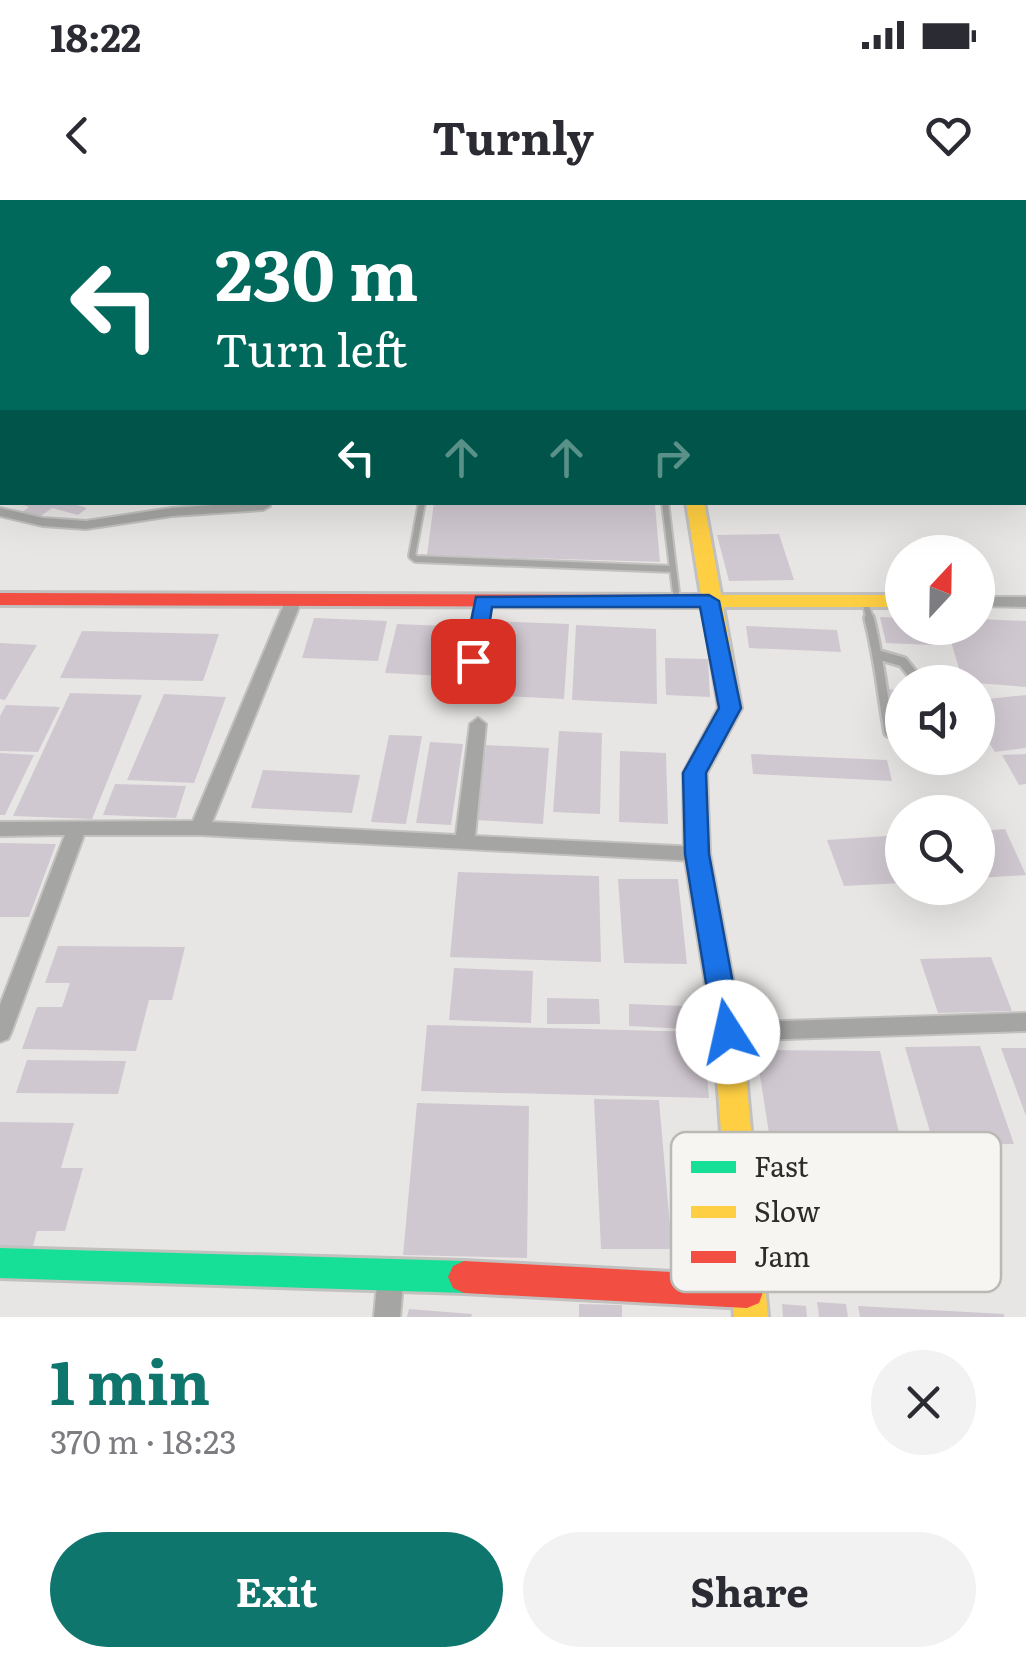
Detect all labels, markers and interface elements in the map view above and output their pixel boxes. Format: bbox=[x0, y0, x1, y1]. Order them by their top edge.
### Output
text: 18:22 bbox=[50, 7, 141, 64]
text: Turnly bbox=[432, 102, 594, 169]
icon: back bbox=[50, 108, 105, 163]
icon: heart bbox=[921, 108, 976, 163]
text: 230 m bbox=[215, 219, 419, 323]
icon: left bbox=[50, 240, 180, 370]
text: Turn left bbox=[215, 314, 407, 381]
icon: left bbox=[329, 430, 384, 485]
icon: ahead bbox=[434, 430, 489, 485]
icon: ahead bbox=[539, 430, 594, 485]
icon: right bbox=[644, 430, 699, 485]
north arrow bbox=[885, 535, 995, 645]
map controls bbox=[885, 535, 995, 905]
pin bbox=[431, 619, 516, 704]
icon: arrive bbox=[446, 634, 501, 689]
button: sound bbox=[885, 665, 995, 775]
button: search bbox=[885, 795, 995, 905]
position arrow bbox=[676, 980, 780, 1084]
legend bbox=[671, 1132, 1001, 1292]
text: Fast bbox=[754, 1144, 809, 1186]
text: Slow bbox=[754, 1189, 820, 1231]
text: Jam bbox=[754, 1234, 810, 1276]
text: 1 min bbox=[50, 1334, 210, 1423]
button: close bbox=[871, 1350, 976, 1455]
text: 370 m · 18:23 bbox=[50, 1416, 237, 1464]
button: Exit bbox=[50, 1532, 503, 1647]
button: Share bbox=[523, 1532, 976, 1647]

